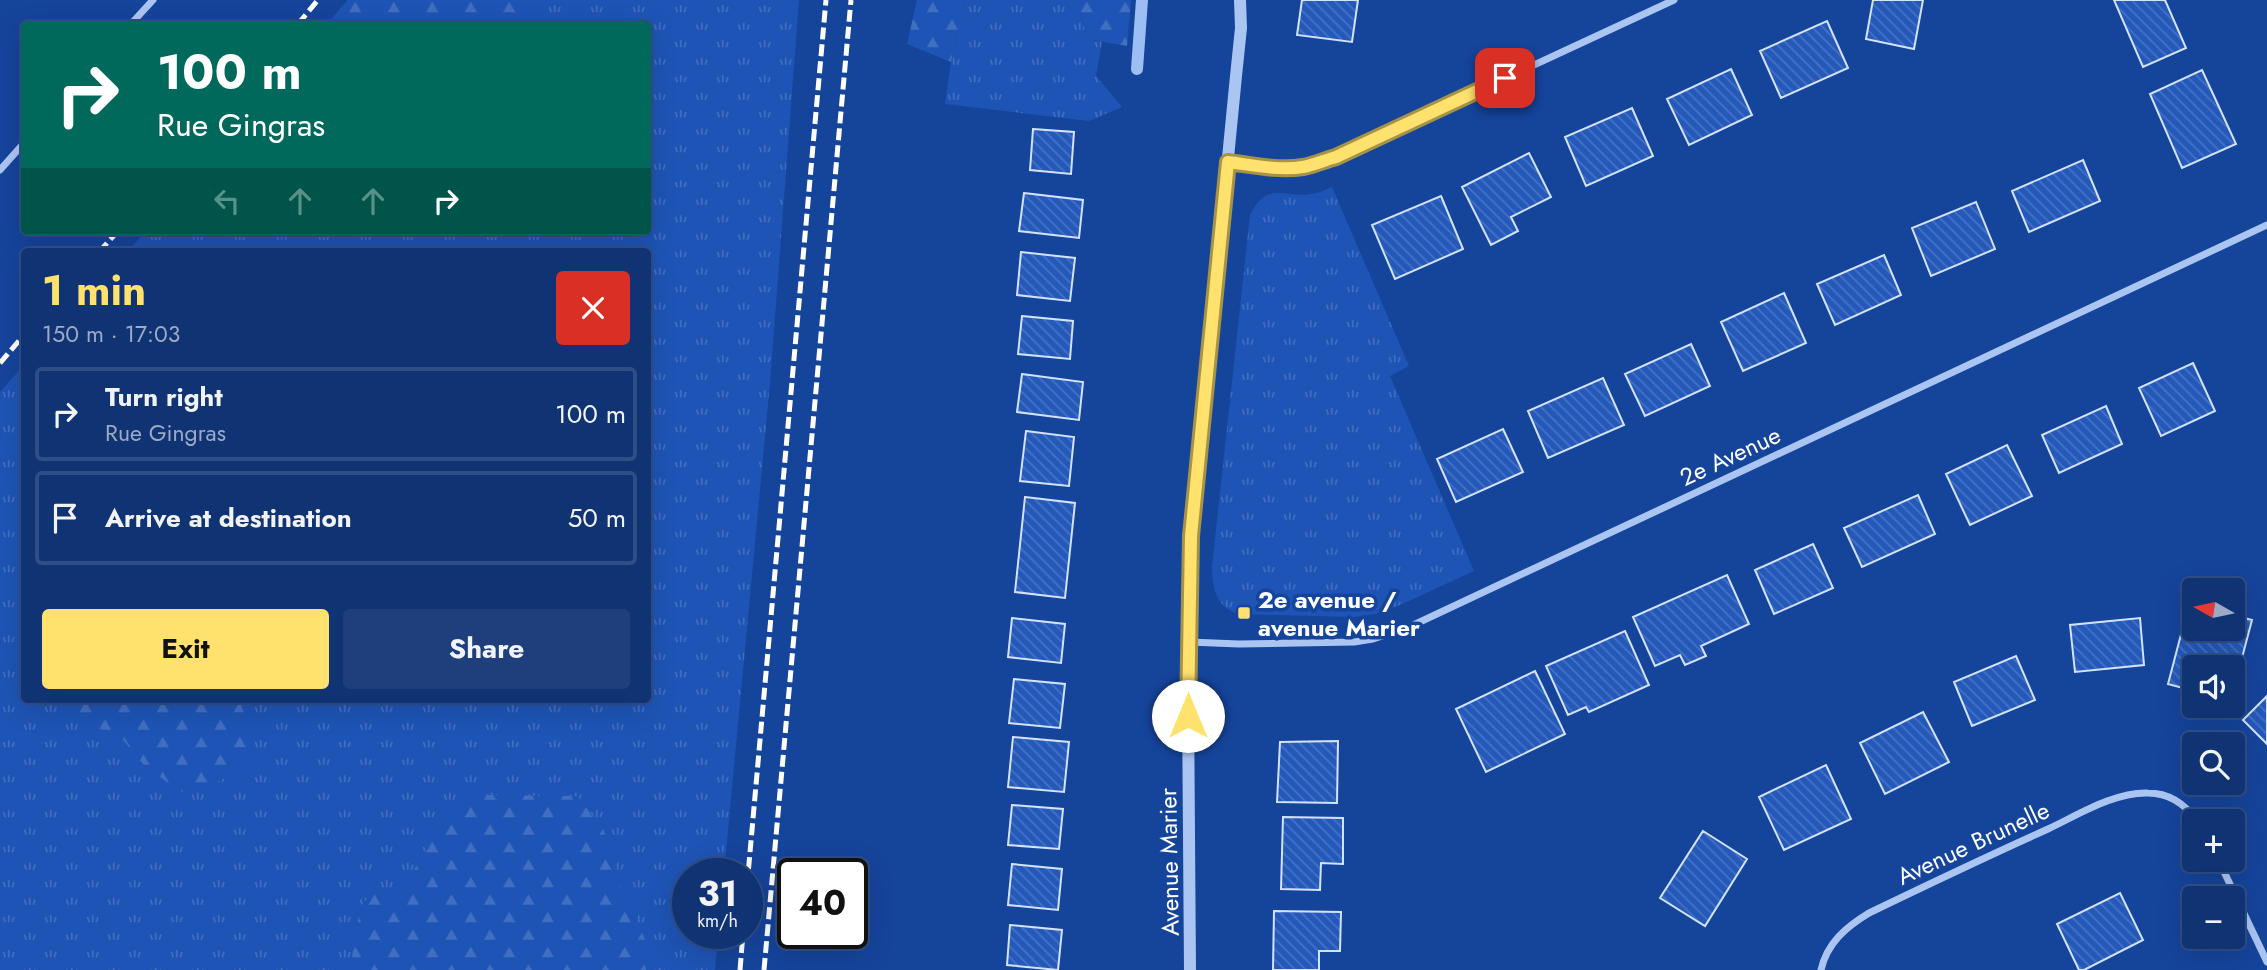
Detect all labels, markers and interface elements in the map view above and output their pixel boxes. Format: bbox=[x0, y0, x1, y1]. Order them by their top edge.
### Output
text: 100 m bbox=[157, 37, 302, 107]
pin bbox=[1475, 48, 1535, 108]
icon: right bbox=[42, 49, 133, 140]
icon: arrive bbox=[1486, 59, 1524, 97]
text: Rue Gingras bbox=[157, 102, 325, 148]
icon: left bbox=[208, 182, 246, 220]
icon: ahead bbox=[281, 182, 319, 220]
icon: ahead bbox=[354, 182, 392, 220]
icon: right bbox=[427, 182, 465, 220]
text: 1 min bbox=[42, 260, 146, 321]
button: close bbox=[556, 271, 630, 345]
text: 150 m · 17:03 bbox=[42, 317, 180, 351]
text: Turn right bbox=[105, 378, 223, 416]
icon: right bbox=[46, 395, 84, 433]
text: 100 m bbox=[555, 395, 626, 433]
text: Rue Gingras bbox=[105, 416, 226, 450]
street label: 2e Avenue bbox=[1674, 417, 1786, 495]
icon: arrive bbox=[46, 499, 84, 537]
text: Arrive at destination bbox=[105, 499, 352, 537]
text: 50 m bbox=[568, 499, 626, 537]
north arrow bbox=[2182, 578, 2245, 640]
map controls bbox=[2182, 578, 2245, 949]
place label: 2e avenue / avenue Marier bbox=[1258, 582, 1420, 645]
marker: 2e avenue / avenue Marier bbox=[1236, 605, 1252, 621]
button: Exit bbox=[42, 609, 329, 689]
button: Share bbox=[343, 609, 630, 689]
button: sound bbox=[2182, 655, 2245, 718]
position arrow bbox=[1151, 679, 1225, 753]
button: search bbox=[2182, 732, 2245, 795]
street label: Avenue Marier bbox=[1150, 787, 1188, 936]
street label: Avenue Brunelle bbox=[1891, 792, 2055, 894]
button: + bbox=[2182, 809, 2245, 872]
speed limit sign: 40 bbox=[777, 858, 868, 949]
text: 31 bbox=[698, 869, 737, 919]
button: − bbox=[2182, 886, 2245, 949]
text: km/h bbox=[697, 908, 738, 934]

